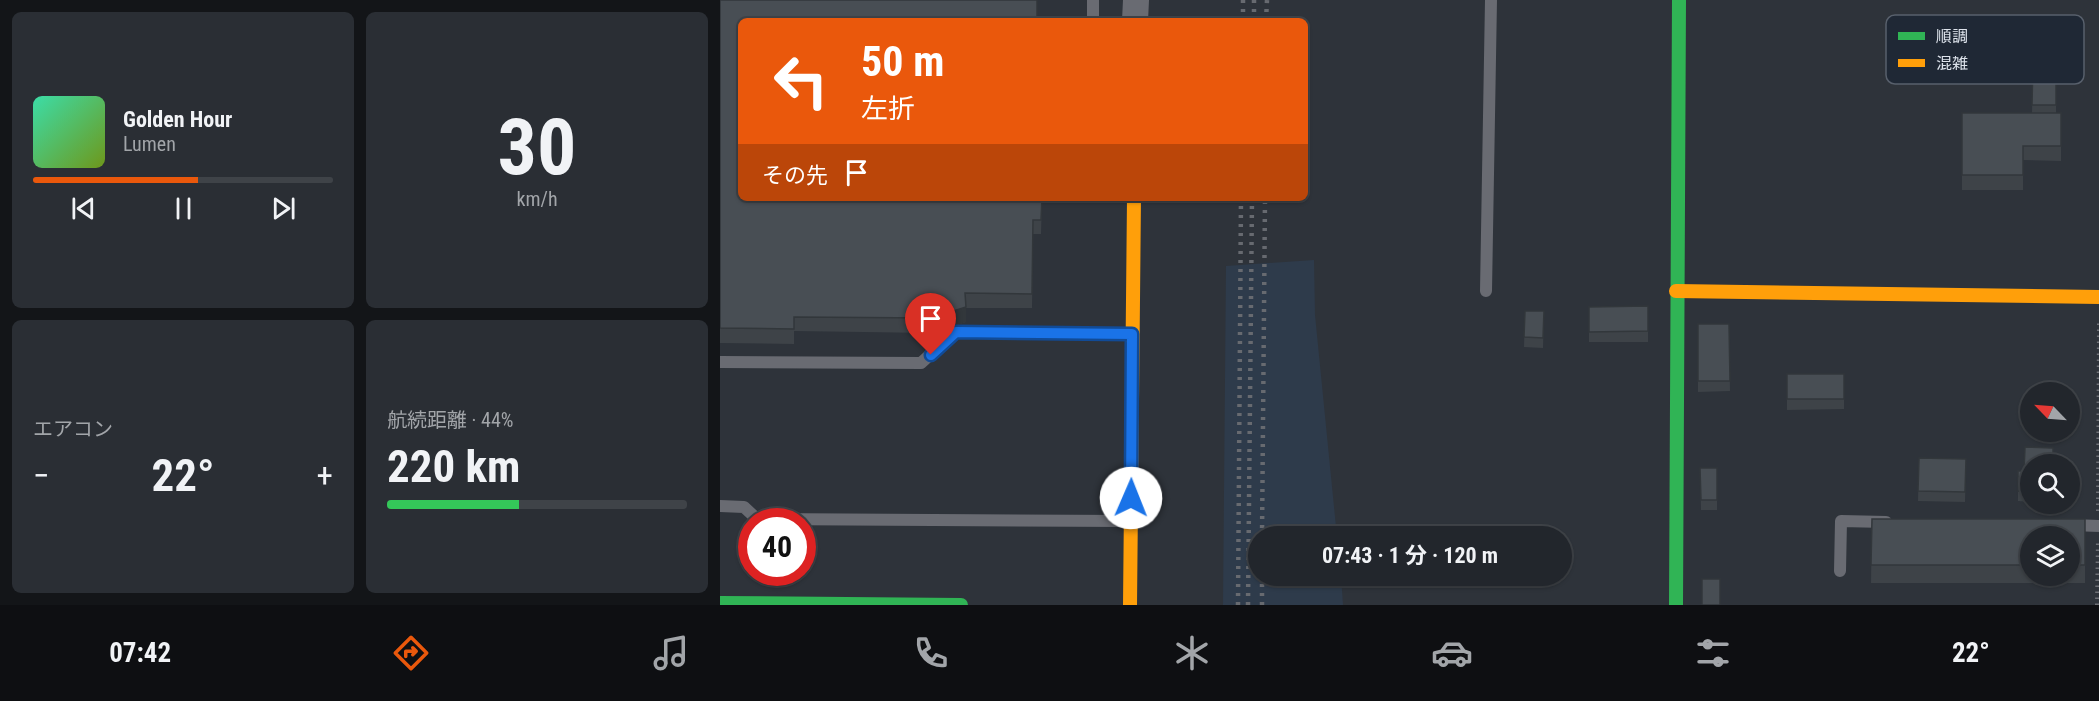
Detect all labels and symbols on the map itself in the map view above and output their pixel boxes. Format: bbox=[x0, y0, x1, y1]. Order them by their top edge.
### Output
legend bbox=[1886, 15, 2084, 84]
text: 順調 bbox=[1936, 27, 1968, 46]
text: 混雑 bbox=[1936, 54, 1968, 73]
pin bbox=[905, 293, 956, 355]
north arrow bbox=[2020, 382, 2080, 442]
position arrow bbox=[1099, 466, 1163, 530]
speed limit sign: 40 bbox=[738, 508, 816, 586]

